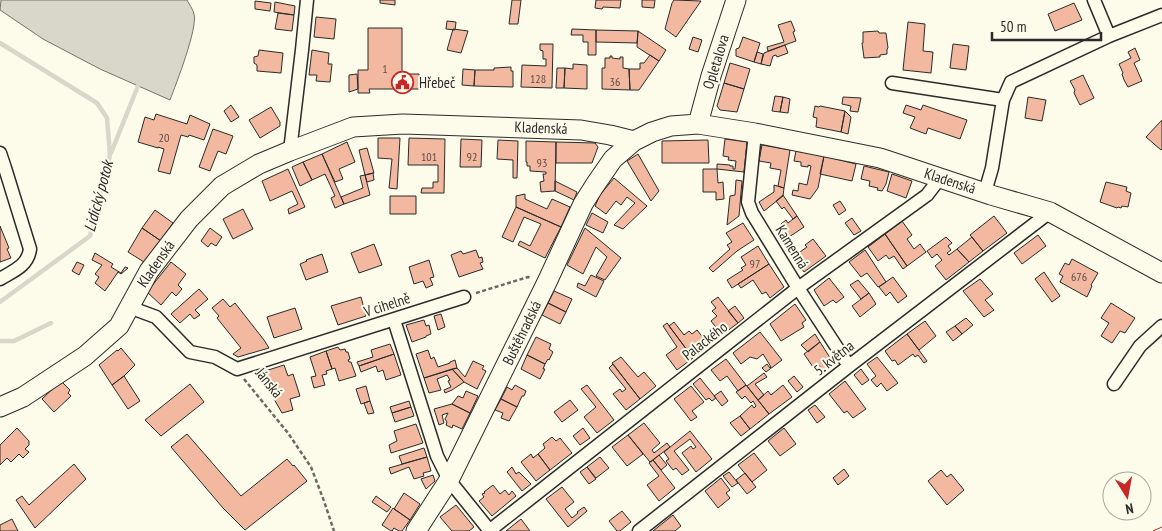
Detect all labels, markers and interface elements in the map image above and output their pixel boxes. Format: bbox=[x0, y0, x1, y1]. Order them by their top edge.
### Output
scale bar bbox=[992, 10, 1101, 42]
text: 50 m bbox=[1000, 17, 1026, 36]
street label: Opletalova bbox=[698, 32, 733, 92]
house number: 1 bbox=[382, 61, 388, 76]
public building icon: Hřebeč bbox=[391, 71, 415, 95]
house number: 128 bbox=[530, 71, 546, 86]
place label: Hřebeč bbox=[419, 73, 456, 92]
house number: 36 bbox=[610, 74, 620, 89]
street label: Kladenská bbox=[514, 117, 568, 138]
house number: 20 bbox=[159, 130, 169, 145]
house number: 101 bbox=[421, 149, 437, 164]
house number: 92 bbox=[467, 149, 477, 164]
house number: 93 bbox=[537, 155, 547, 170]
water label: Lidický potok bbox=[79, 157, 118, 234]
street label: Kladenská bbox=[922, 163, 978, 198]
street label: Kamenná bbox=[772, 221, 813, 272]
street label: Kladenská bbox=[133, 237, 179, 291]
house number: 97 bbox=[750, 256, 760, 271]
house number: 676 bbox=[1071, 269, 1087, 284]
street label: V cihelně bbox=[360, 288, 412, 321]
street label: Buštěhradská bbox=[498, 298, 545, 368]
street label: Palackého bbox=[678, 317, 731, 364]
street label: 5. května bbox=[810, 336, 858, 379]
street label: Jánská bbox=[251, 363, 287, 402]
north arrow bbox=[1102, 471, 1152, 521]
text: N bbox=[1124, 499, 1135, 518]

